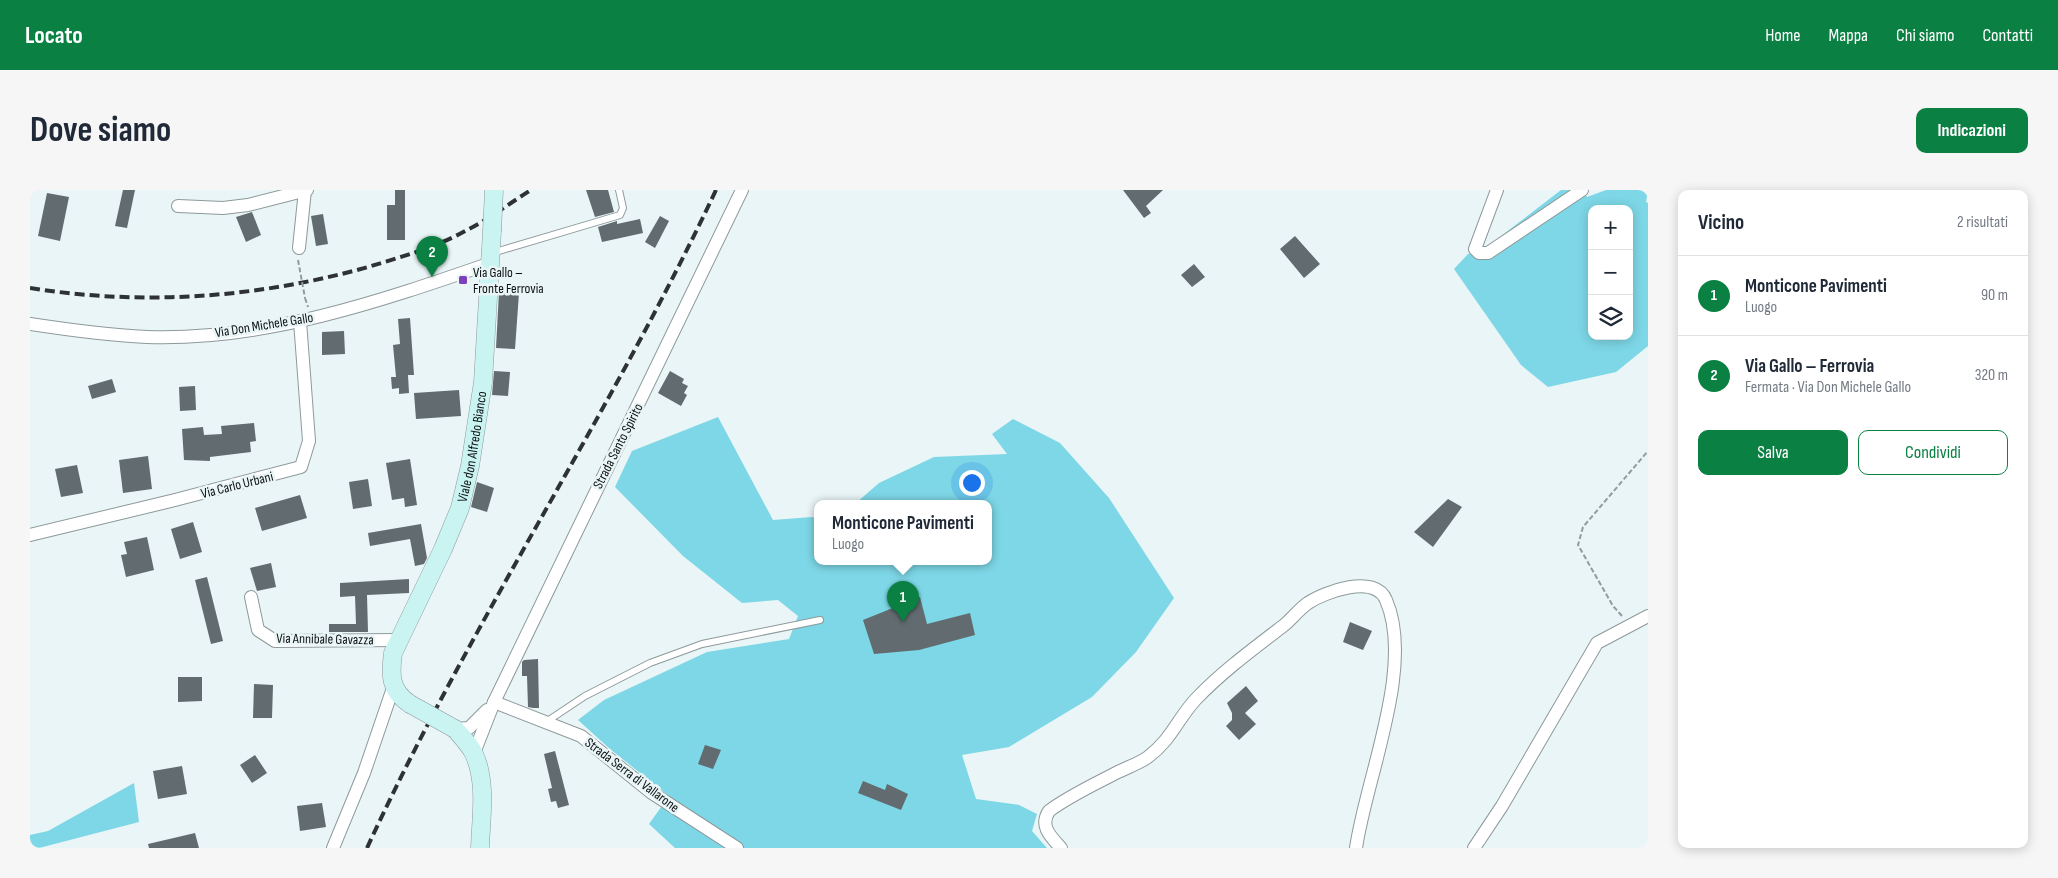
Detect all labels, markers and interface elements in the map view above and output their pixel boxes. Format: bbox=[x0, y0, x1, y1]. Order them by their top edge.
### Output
text: Locato bbox=[25, 21, 83, 50]
text: Home bbox=[1765, 25, 1801, 46]
text: Mappa bbox=[1829, 25, 1868, 46]
text: Chi siamo bbox=[1896, 25, 1954, 46]
text: Contatti bbox=[1982, 25, 2033, 46]
button: Indicazioni bbox=[1916, 108, 2028, 153]
text: Dove siamo bbox=[30, 109, 171, 152]
map controls bbox=[1588, 205, 1633, 340]
button: + bbox=[1588, 205, 1633, 250]
text: Vicino bbox=[1698, 210, 1744, 235]
text: 2 risultati bbox=[1957, 213, 2008, 232]
pin: 2 bbox=[416, 236, 448, 277]
button: − bbox=[1588, 250, 1633, 295]
place label: Via Gallo – Fronte Ferrovia bbox=[473, 264, 544, 297]
marker: Via Gallo – Fronte Ferrovia bbox=[457, 274, 469, 286]
text: Monticone Pavimenti bbox=[1745, 275, 1887, 298]
text: 1 bbox=[1711, 286, 1717, 305]
text: 90 m bbox=[1981, 286, 2008, 305]
button: layers bbox=[1588, 295, 1633, 340]
text: Luogo bbox=[1745, 298, 1777, 317]
street label: Via Don Michele Gallo bbox=[214, 309, 315, 341]
text: Via Gallo – Ferrovia bbox=[1745, 355, 1874, 378]
text: 2 bbox=[1710, 366, 1718, 385]
text: 320 m bbox=[1975, 366, 2008, 385]
text: Fermata · Via Don Michele Gallo bbox=[1745, 378, 1911, 397]
street label: Viale don Alfredo Bianco bbox=[453, 390, 490, 504]
street label: Strada Santo Spirito bbox=[589, 400, 647, 492]
button: Salva bbox=[1698, 430, 1848, 475]
button: Condividi bbox=[1858, 430, 2008, 475]
street label: Via Carlo Urbani bbox=[199, 468, 275, 502]
your location bbox=[959, 470, 985, 496]
popup bbox=[814, 500, 992, 565]
text: Monticone Pavimenti bbox=[832, 512, 974, 535]
text: Luogo bbox=[832, 535, 864, 554]
pin: 1 bbox=[887, 581, 919, 622]
street label: Via Annibale Gavazza bbox=[276, 630, 374, 648]
street label: Strada Serra di Vallarone bbox=[581, 734, 683, 816]

